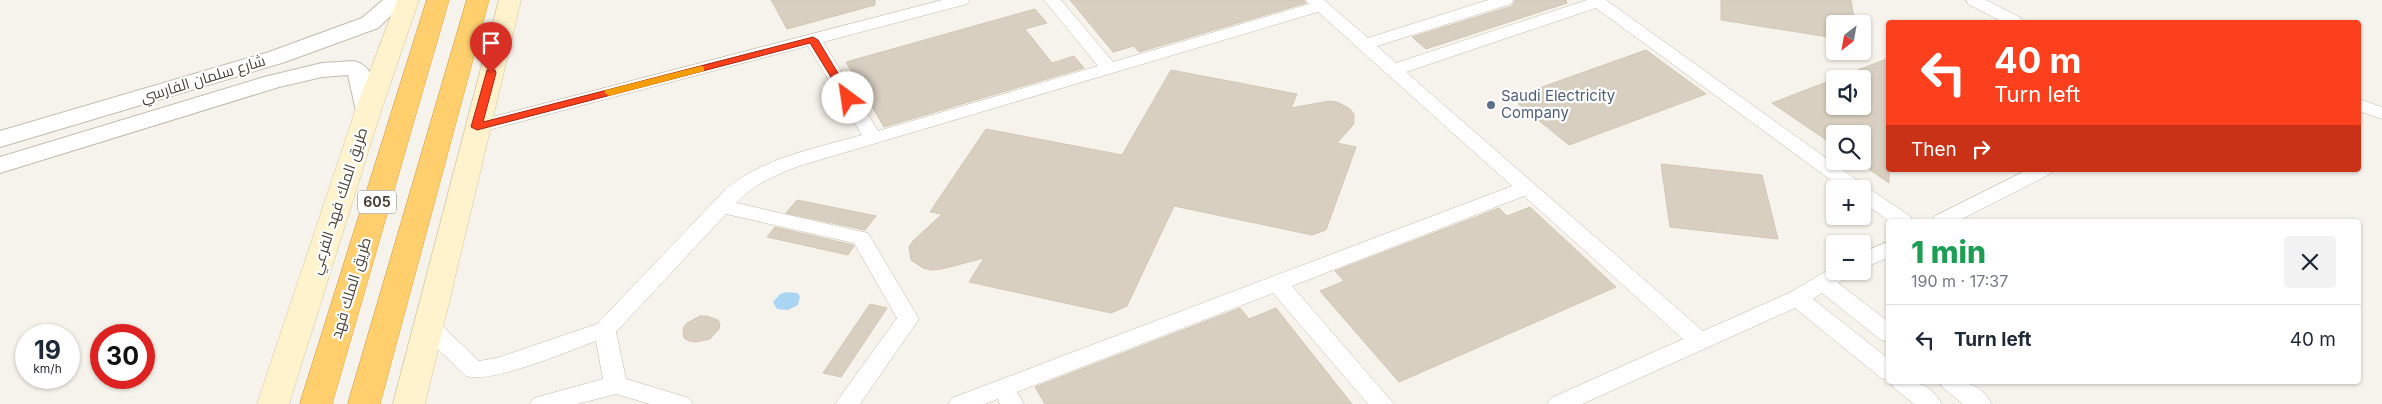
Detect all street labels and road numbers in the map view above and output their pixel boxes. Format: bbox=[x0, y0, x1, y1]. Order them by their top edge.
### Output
street label: شارع سلمان الفارسي bbox=[138, 51, 268, 109]
street label: طريق الملك فهد الفرعي bbox=[306, 125, 374, 278]
road number: 605 bbox=[358, 190, 396, 213]
street label: طريق الملك فهد bbox=[326, 235, 376, 341]

